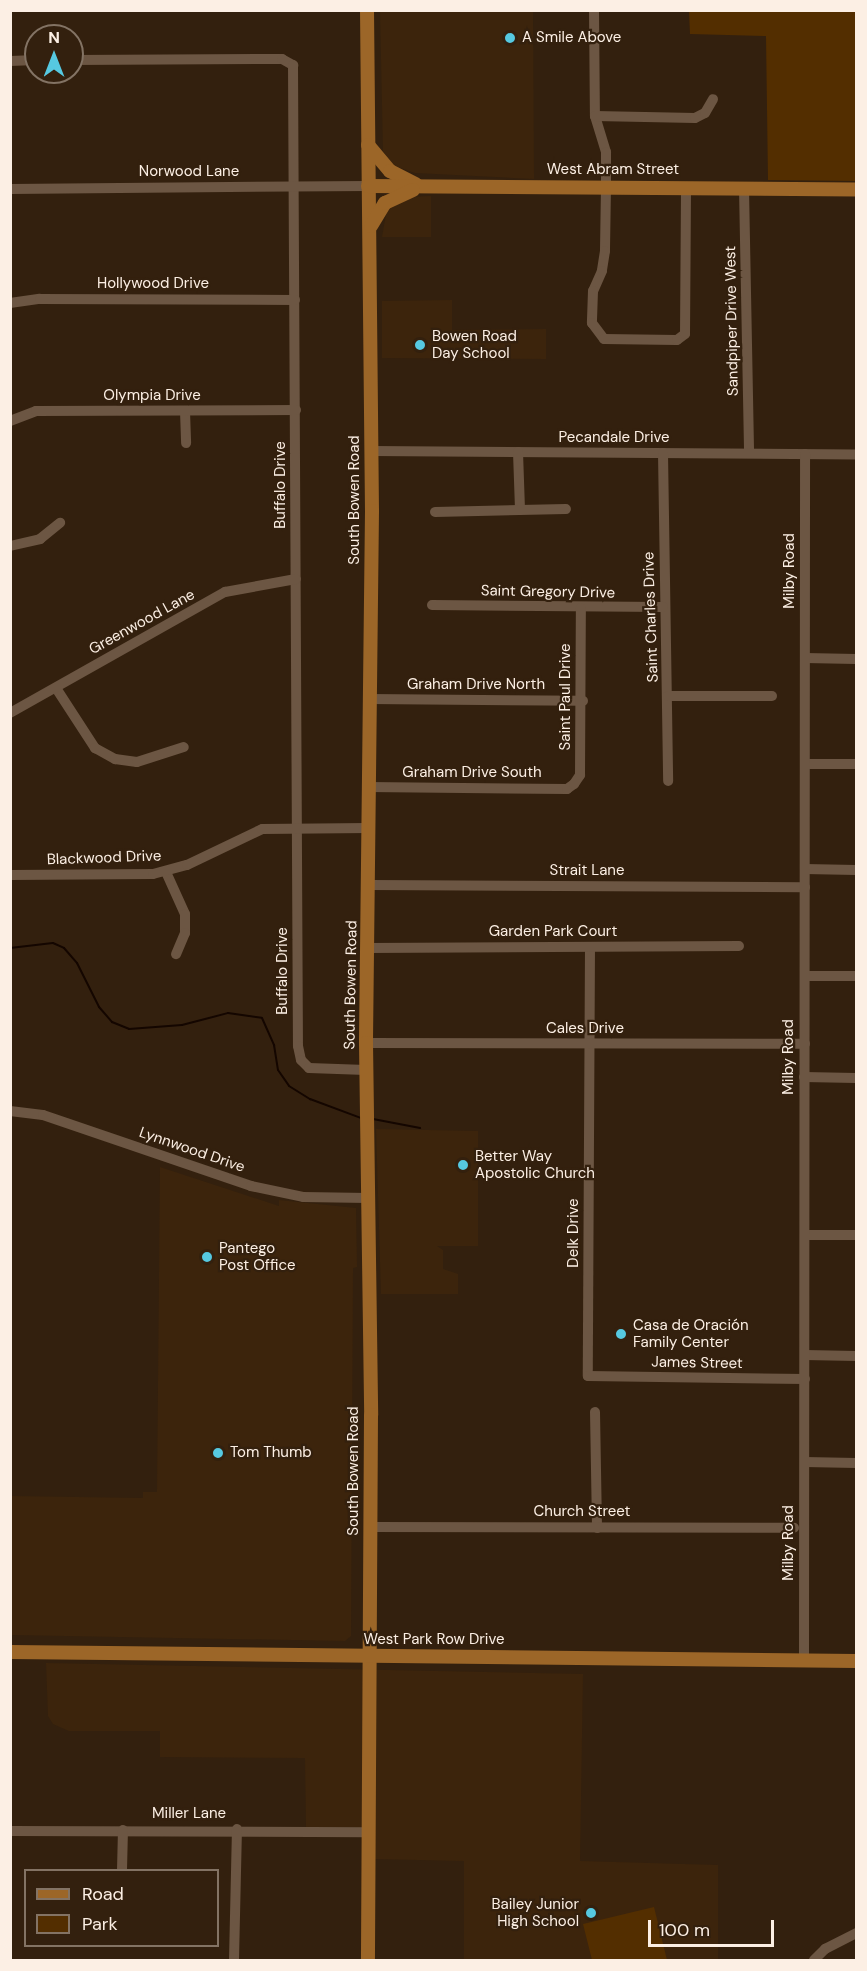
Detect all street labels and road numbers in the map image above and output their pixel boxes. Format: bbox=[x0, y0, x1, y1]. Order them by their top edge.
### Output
street label: West Abram Street bbox=[547, 161, 679, 179]
street label: Norwood Lane bbox=[139, 163, 239, 181]
street label: Sandpiper Drive West bbox=[722, 246, 742, 396]
street label: Hollywood Drive bbox=[97, 275, 209, 293]
street label: Olympia Drive bbox=[103, 387, 201, 405]
street label: Pecandale Drive bbox=[558, 429, 670, 447]
street label: South Bowen Road bbox=[346, 435, 364, 565]
street label: Buffalo Drive bbox=[272, 441, 290, 529]
street label: Milby Road bbox=[781, 533, 799, 609]
street label: Saint Charles Drive bbox=[640, 551, 662, 683]
street label: Saint Gregory Drive bbox=[481, 582, 615, 602]
street label: Greenwood Lane bbox=[86, 586, 198, 658]
street label: Saint Paul Drive bbox=[557, 644, 575, 750]
street label: Graham Drive North bbox=[407, 676, 545, 694]
street label: Graham Drive South bbox=[402, 764, 542, 782]
street label: Blackwood Drive bbox=[46, 847, 162, 869]
street label: Strait Lane bbox=[550, 862, 624, 880]
street label: South Bowen Road bbox=[341, 920, 361, 1050]
street label: Garden Park Court bbox=[489, 923, 617, 941]
street label: Buffalo Drive bbox=[274, 927, 292, 1015]
street label: Milby Road bbox=[780, 1019, 798, 1095]
street label: Cales Drive bbox=[546, 1020, 624, 1038]
street label: Lynnwood Drive bbox=[137, 1124, 247, 1176]
street label: Delk Drive bbox=[565, 1198, 583, 1268]
street label: James Street bbox=[651, 1353, 743, 1373]
street label: South Bowen Road bbox=[345, 1406, 363, 1536]
street label: Church Street bbox=[534, 1503, 630, 1521]
street label: Milby Road bbox=[780, 1505, 798, 1581]
street label: West Park Row Drive bbox=[364, 1631, 504, 1649]
street label: Miller Lane bbox=[152, 1805, 226, 1823]

